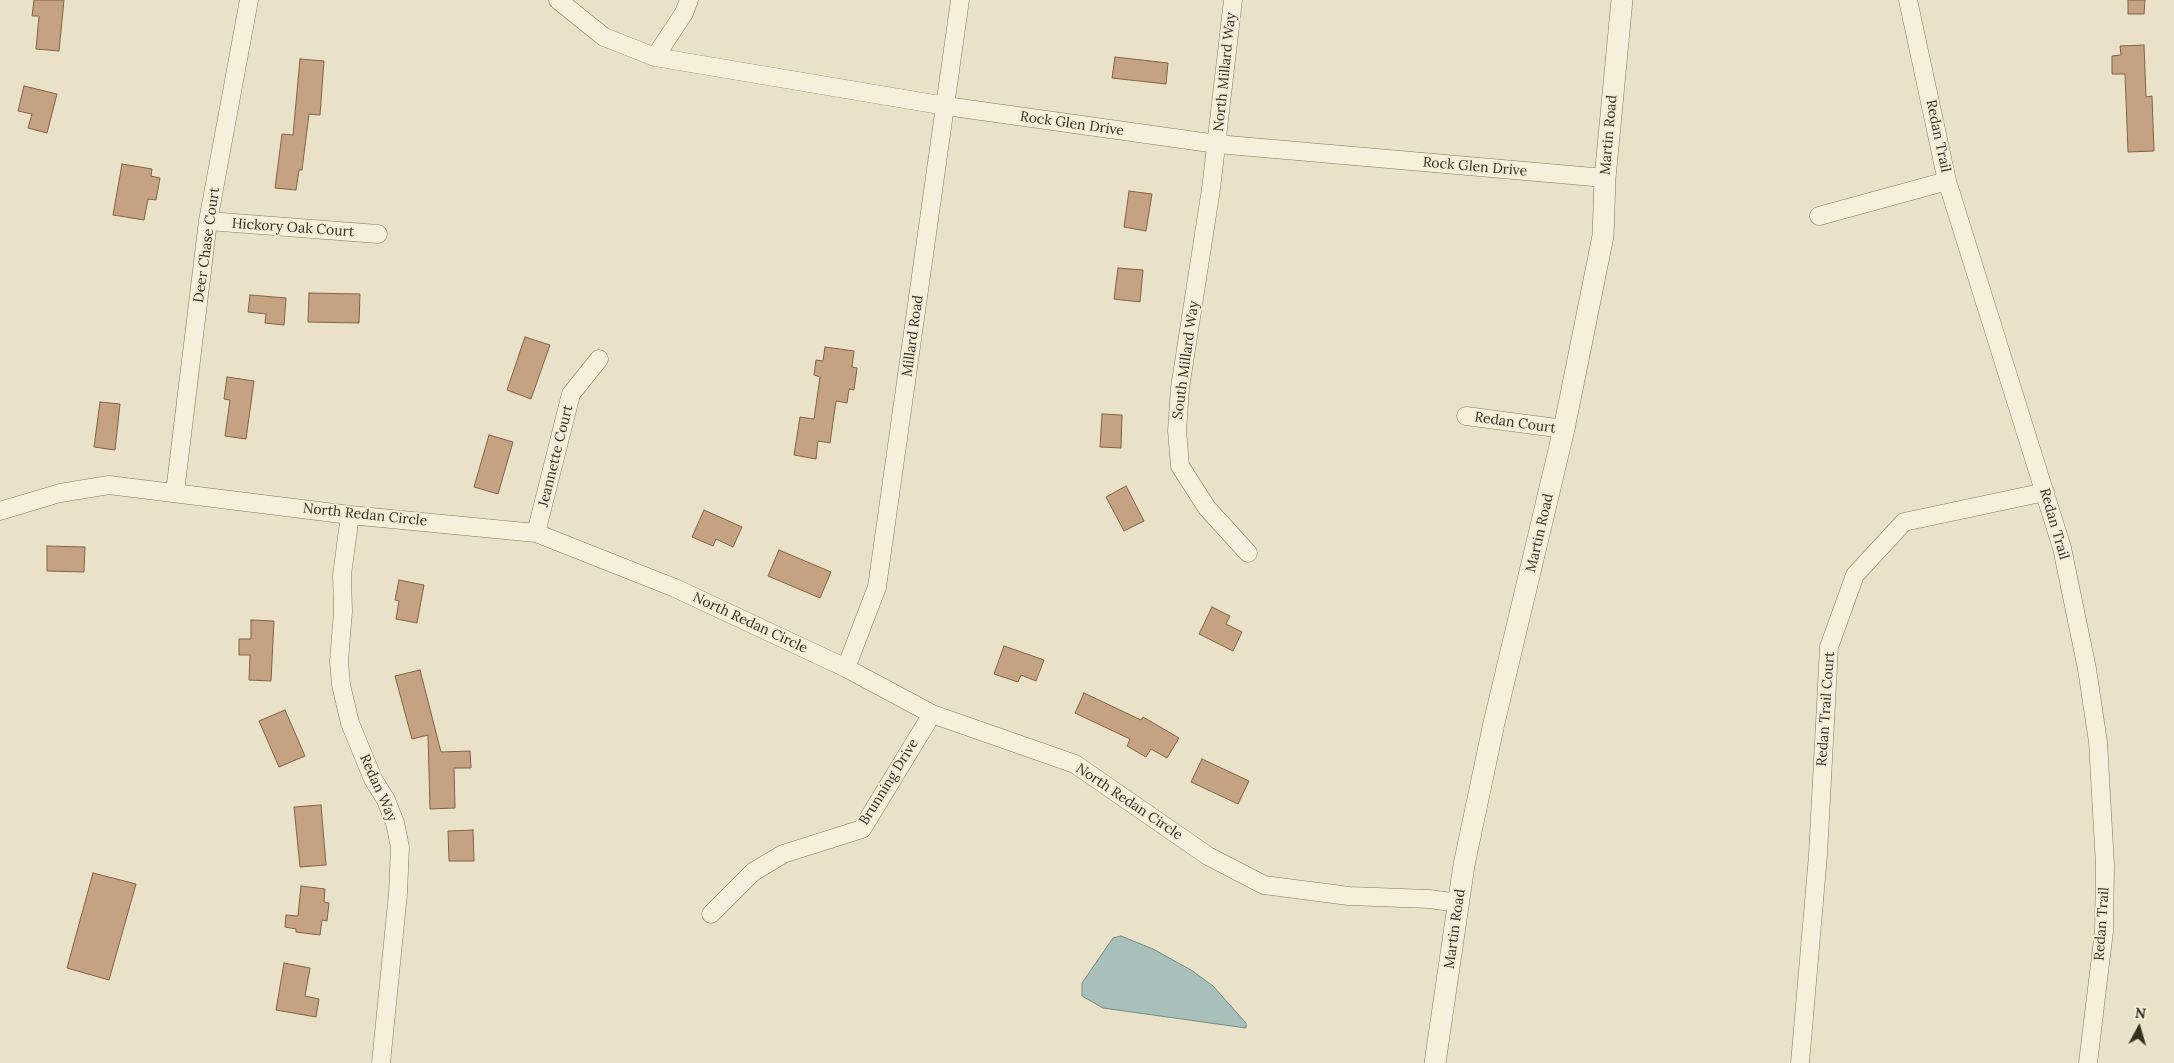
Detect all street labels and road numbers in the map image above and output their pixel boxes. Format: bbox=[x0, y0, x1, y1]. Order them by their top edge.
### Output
street label: North Millard Way bbox=[1210, 12, 1240, 132]
street label: Martin Road bbox=[1597, 94, 1621, 176]
street label: Redan Trail bbox=[1922, 98, 1954, 174]
street label: Rock Glen Drive bbox=[1019, 108, 1125, 140]
street label: Rock Glen Drive bbox=[1422, 154, 1528, 180]
street label: Deer Chase Court bbox=[191, 186, 223, 304]
street label: Hickory Oak Court bbox=[231, 215, 355, 241]
street label: Millard Road bbox=[899, 294, 927, 378]
street label: South Millard Way bbox=[1169, 300, 1203, 420]
street label: Jeannette Court bbox=[535, 403, 577, 509]
street label: Redan Court bbox=[1473, 409, 1557, 437]
street label: Redan Trail bbox=[2036, 486, 2072, 562]
street label: Martin Road bbox=[1523, 492, 1557, 574]
street label: North Redan Circle bbox=[302, 500, 428, 530]
street label: North Redan Circle bbox=[690, 589, 810, 657]
street label: Redan Trail Court bbox=[1814, 651, 1838, 767]
street label: Brunning Drive bbox=[856, 736, 922, 828]
street label: Redan Way bbox=[356, 752, 400, 824]
street label: North Redan Circle bbox=[1073, 760, 1185, 844]
street label: Redan Trail bbox=[2091, 887, 2113, 961]
street label: Martin Road bbox=[1441, 888, 1469, 970]

